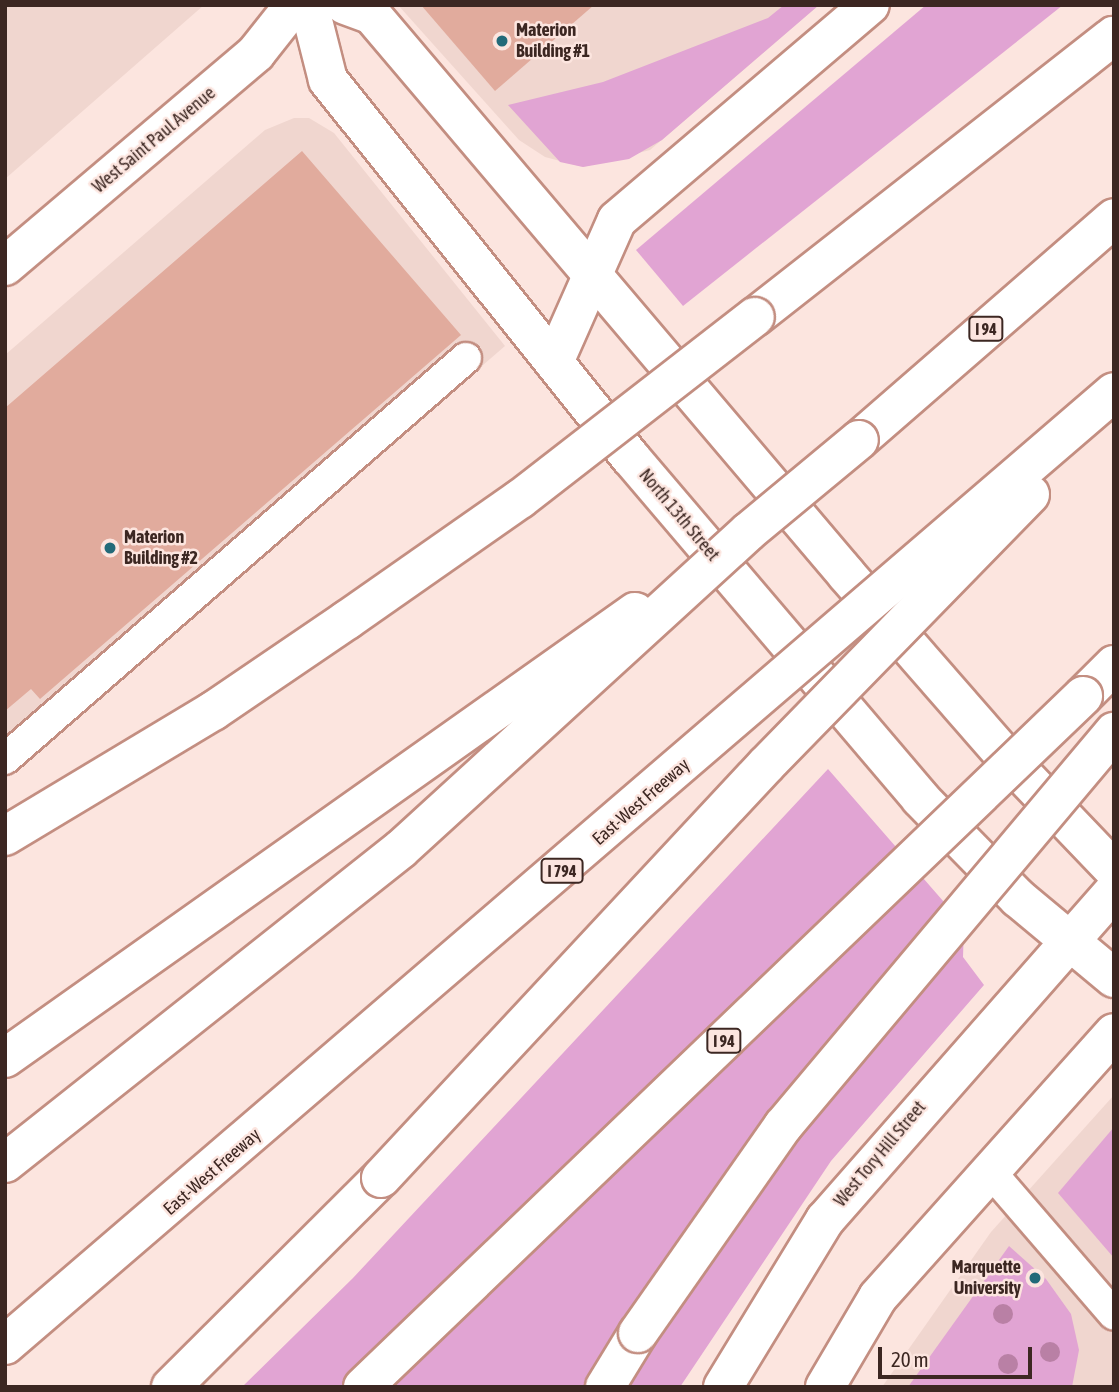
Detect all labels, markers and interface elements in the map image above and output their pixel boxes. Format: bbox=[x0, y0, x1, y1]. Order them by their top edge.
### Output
place label: Materion Building #1 bbox=[516, 20, 590, 62]
marker: Materion Building #1 bbox=[494, 33, 510, 49]
street label: West Saint Paul Avenue bbox=[88, 82, 220, 198]
road number: I 94 bbox=[967, 316, 1005, 342]
street label: North 13th Street bbox=[634, 465, 724, 565]
place label: Materion Building #2 bbox=[124, 527, 198, 570]
marker: Materion Building #2 bbox=[102, 540, 118, 556]
street label: East-West Freeway bbox=[588, 754, 694, 850]
road number: I 794 bbox=[539, 858, 585, 884]
road number: I 94 bbox=[705, 1028, 743, 1054]
street label: West Tory Hill Street bbox=[830, 1097, 930, 1211]
street label: East-West Freeway bbox=[159, 1124, 265, 1220]
place label: Marquette University bbox=[952, 1257, 1021, 1300]
marker: Marquette University bbox=[1027, 1270, 1043, 1286]
scale bar bbox=[881, 1332, 1035, 1376]
text: 20 m bbox=[891, 1347, 929, 1371]

